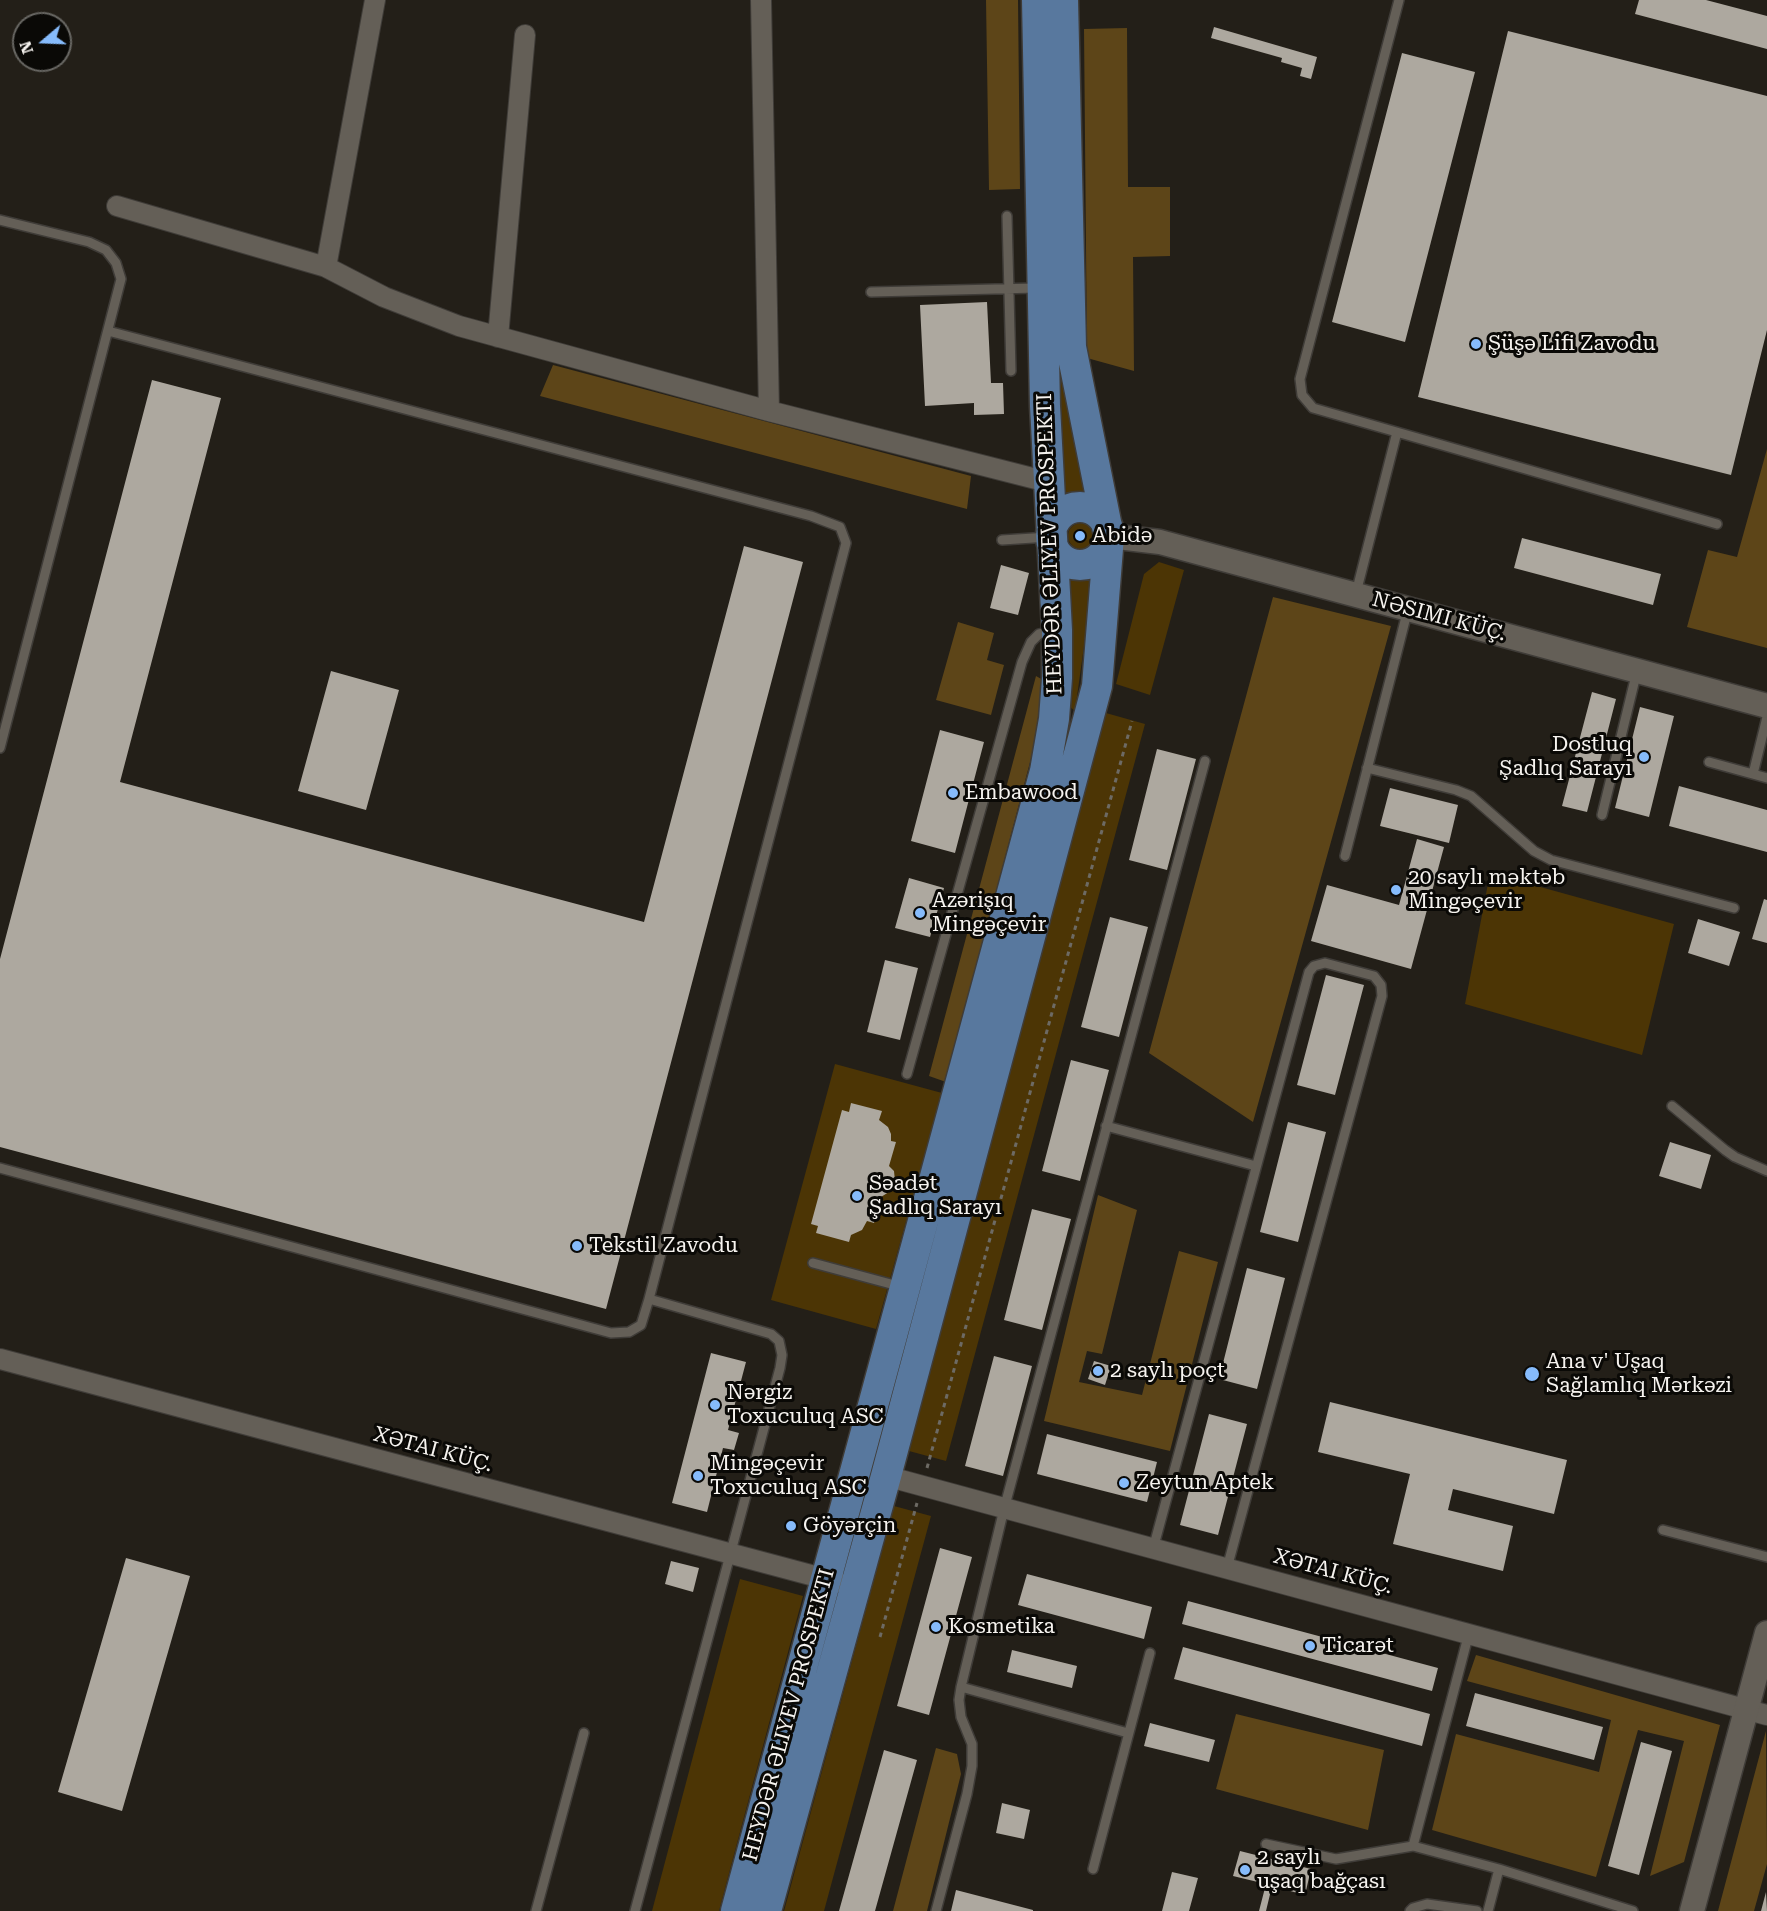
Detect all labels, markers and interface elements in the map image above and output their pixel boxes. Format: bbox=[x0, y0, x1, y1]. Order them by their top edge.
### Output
north arrow bbox=[12, 12, 72, 72]
text: N bbox=[15, 38, 37, 56]
place label: Şüşə Lifi Zavodu bbox=[1488, 331, 1656, 357]
marker: Şüşə Lifi Zavodu bbox=[1469, 337, 1483, 351]
street label: HEYDƏR ƏLIYEV PROSPEKTI bbox=[1032, 393, 1068, 695]
place label: Abidə bbox=[1092, 523, 1152, 549]
marker: Abidə bbox=[1073, 529, 1087, 543]
street label: NƏSIMI KÜÇ. bbox=[1369, 587, 1509, 647]
place label: Dostluq Şadlıq Sarayı bbox=[1499, 732, 1632, 782]
marker: Dostluq Şadlıq Sarayı bbox=[1637, 750, 1651, 764]
place label: Embawood bbox=[965, 780, 1078, 806]
marker: Embawood bbox=[946, 786, 960, 800]
place label: 20 saylı məktəb Mingəçevir bbox=[1408, 865, 1565, 915]
marker: 20 saylı məktəb Mingəçevir bbox=[1389, 883, 1403, 897]
place label: Azərişıq Mingəçevir bbox=[932, 888, 1046, 938]
marker: Azərişıq Mingəçevir bbox=[913, 906, 927, 920]
place label: Səadət Şadlıq Sarayı bbox=[869, 1171, 1002, 1221]
marker: Səadət Şadlıq Sarayı bbox=[850, 1189, 864, 1203]
place label: Tekstil Zavodu bbox=[589, 1233, 738, 1259]
marker: Tekstil Zavodu bbox=[570, 1239, 584, 1253]
place label: Ana v' Uşaq Sağlamlıq Mərkəzi bbox=[1546, 1349, 1732, 1399]
place label: 2 saylı poçt bbox=[1110, 1358, 1225, 1384]
marker: 2 saylı poçt bbox=[1091, 1364, 1105, 1378]
marker: Ana v' Uşaq Sağlamlıq Mərkəzi bbox=[1523, 1365, 1541, 1383]
place label: Nərgiz Toxuculuq ASC bbox=[727, 1380, 884, 1430]
marker: Nərgiz Toxuculuq ASC bbox=[708, 1398, 722, 1412]
street label: XƏTAI KÜÇ. bbox=[371, 1422, 495, 1478]
place label: Mingəçevir Toxuculuq ASC bbox=[710, 1451, 867, 1501]
marker: Mingəçevir Toxuculuq ASC bbox=[691, 1469, 705, 1483]
place label: Zeytun Aptek bbox=[1136, 1470, 1274, 1496]
marker: Zeytun Aptek bbox=[1117, 1476, 1131, 1490]
place label: Göyərçin bbox=[803, 1513, 896, 1539]
marker: Göyərçin bbox=[784, 1519, 798, 1533]
street label: XƏTAI KÜÇ. bbox=[1271, 1544, 1395, 1600]
street label: HEYDƏR ƏLIYEV PROSPEKTI bbox=[738, 1566, 840, 1864]
place label: Kosmetika bbox=[948, 1614, 1055, 1640]
marker: Kosmetika bbox=[929, 1620, 943, 1634]
place label: Ticarət bbox=[1322, 1633, 1394, 1659]
marker: Ticarət bbox=[1303, 1639, 1317, 1653]
place label: 2 saylı uşaq bağçası bbox=[1257, 1845, 1386, 1895]
marker: 2 saylı uşaq bağçası bbox=[1238, 1863, 1252, 1877]

